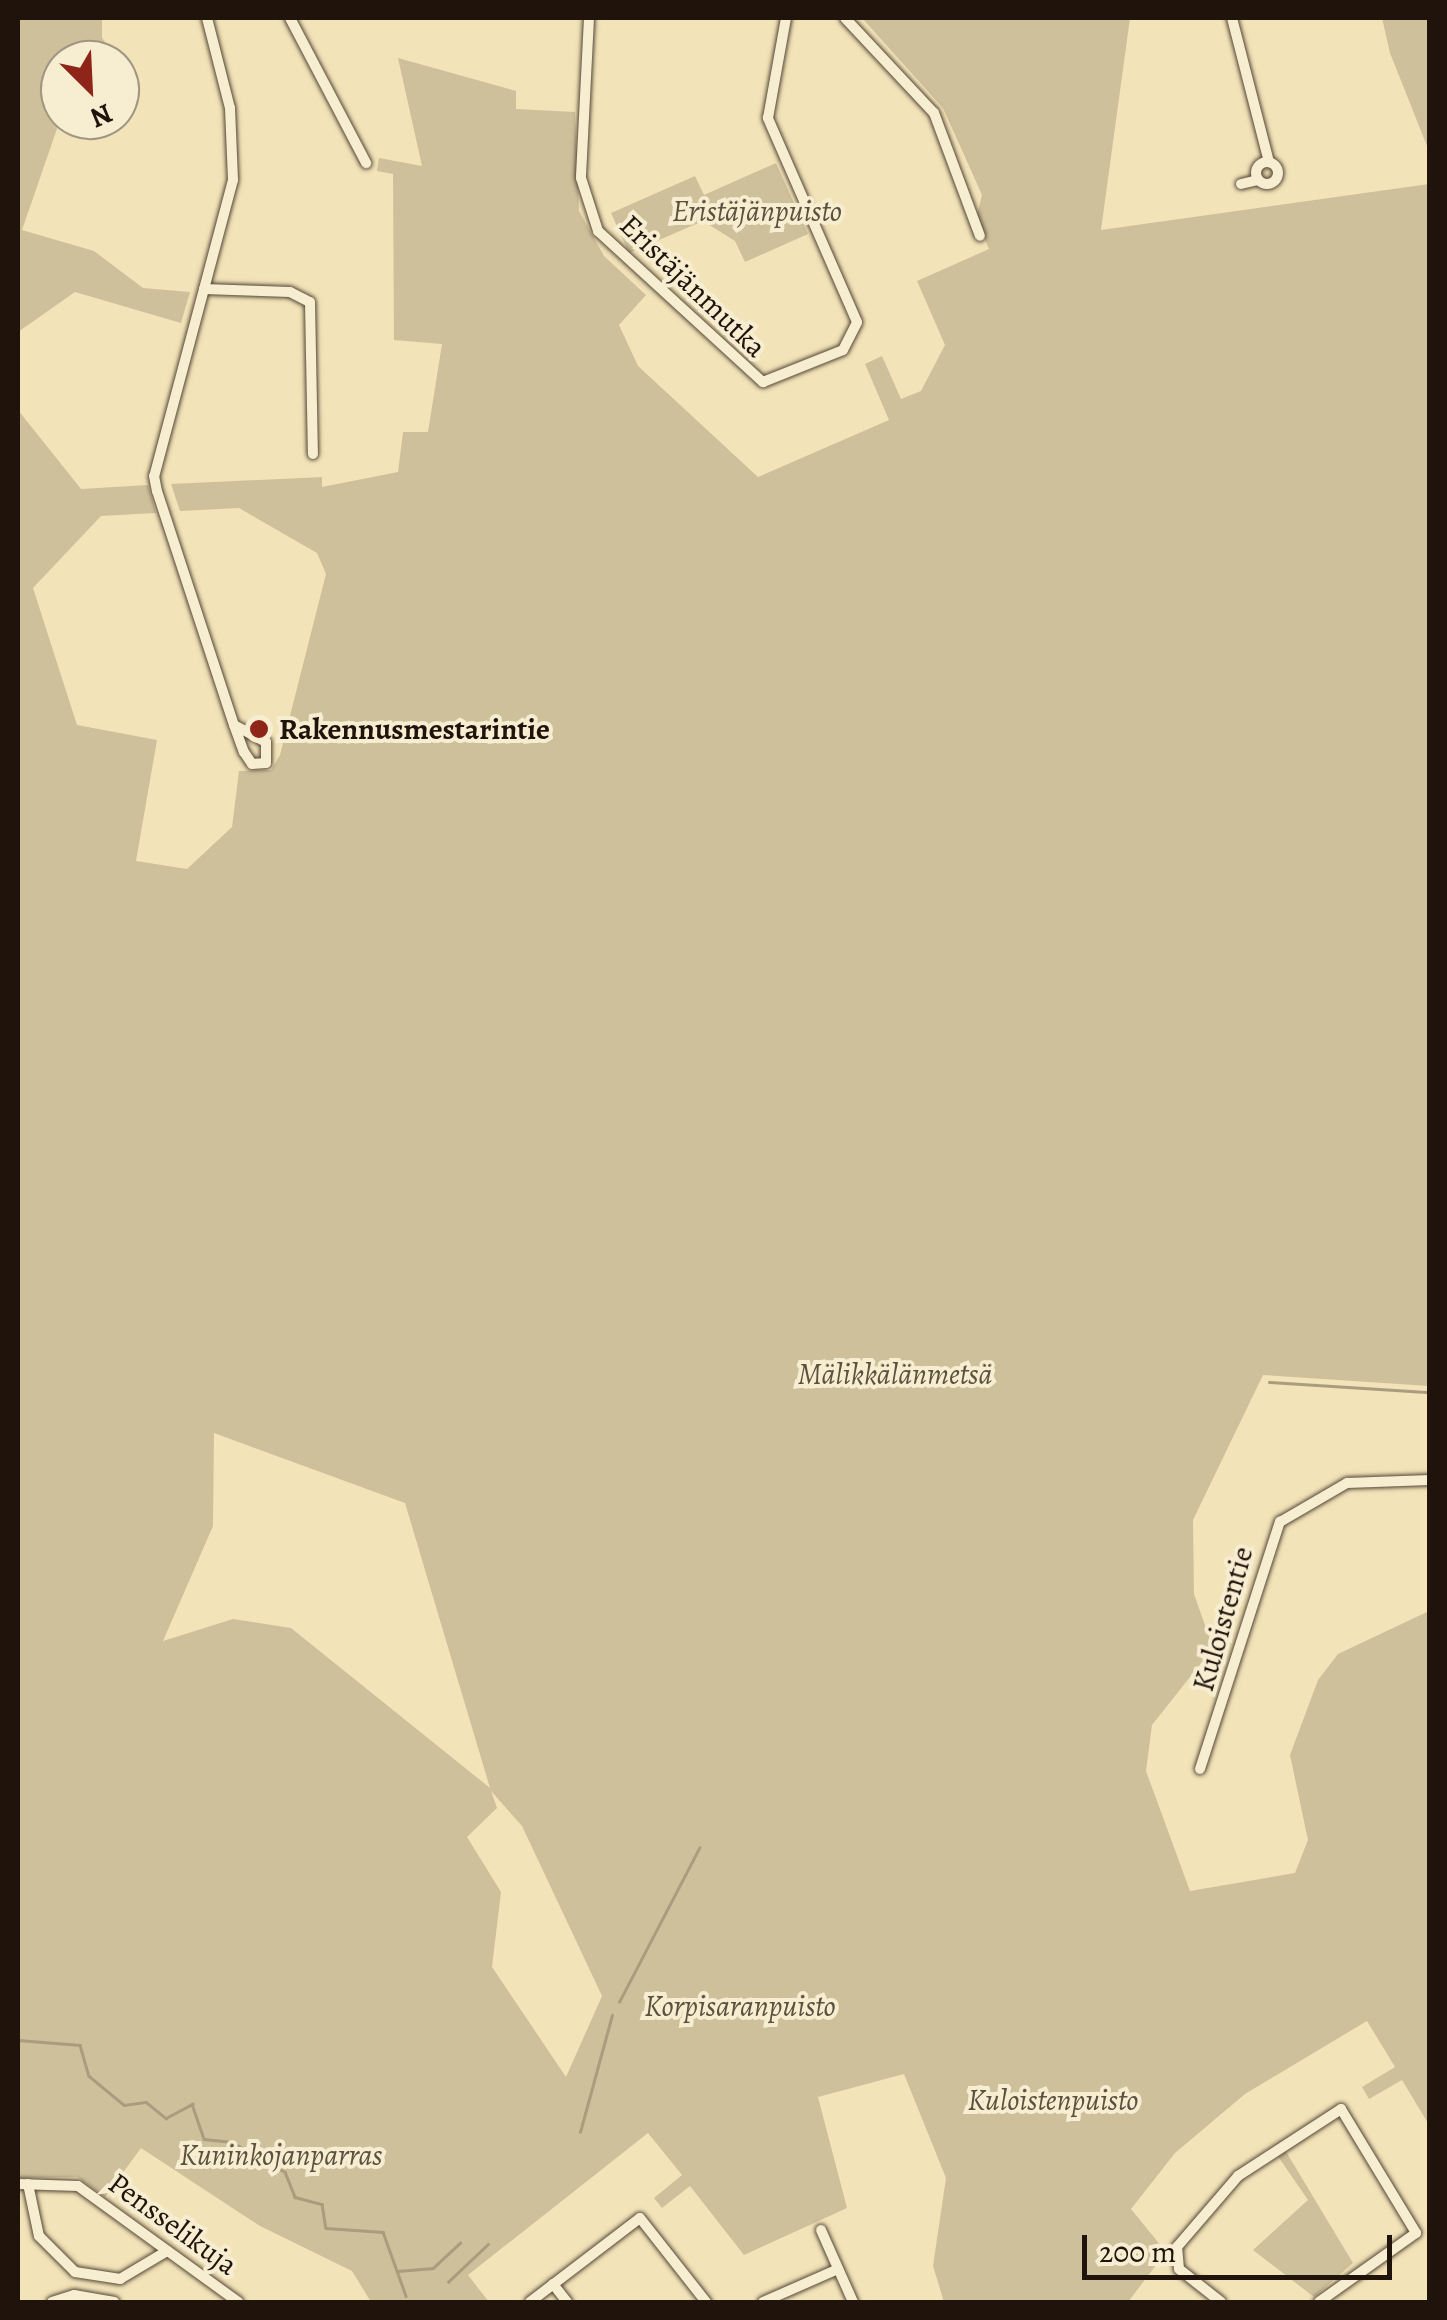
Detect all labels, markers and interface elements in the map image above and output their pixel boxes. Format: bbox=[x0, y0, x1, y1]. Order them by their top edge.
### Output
north arrow bbox=[40, 40, 140, 140]
text: N bbox=[84, 94, 118, 137]
park label: Eristäjänpuisto bbox=[672, 193, 842, 229]
street label: Eristäjänmutka bbox=[612, 207, 774, 365]
place label: Rakennusmestarintie bbox=[279, 711, 550, 747]
marker: Rakennusmestarintie bbox=[248, 718, 270, 740]
park label: Mälikkälänmetsä bbox=[798, 1356, 992, 1392]
street label: Kuloistentie bbox=[1185, 1543, 1261, 1695]
park label: Korpisaranpuisto bbox=[644, 1988, 836, 2024]
park label: Kuloistenpuisto bbox=[968, 2082, 1138, 2118]
park label: Kuninkojanparras bbox=[179, 2137, 383, 2173]
street label: Pensselikuja bbox=[101, 2165, 245, 2283]
scale bar bbox=[1087, 2215, 1397, 2277]
text: 200 m bbox=[1099, 2232, 1176, 2272]

